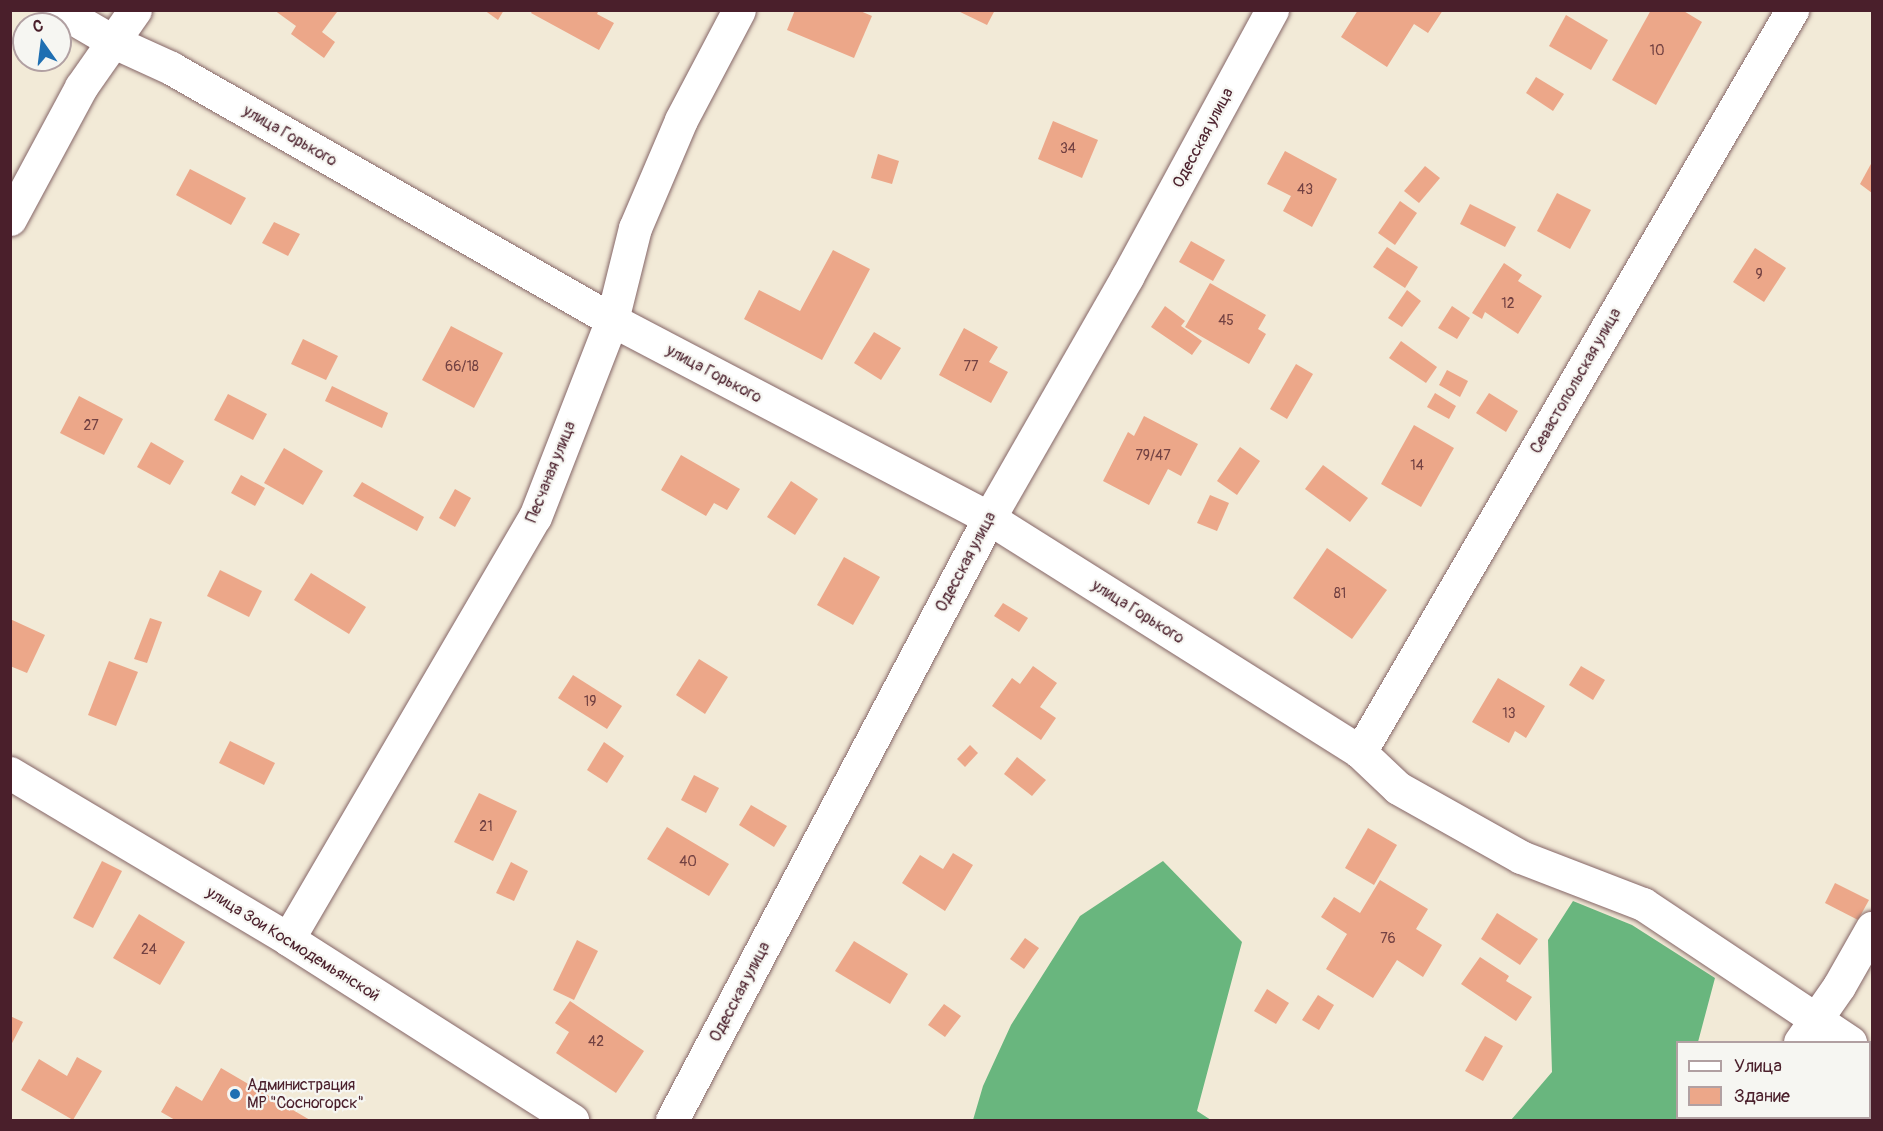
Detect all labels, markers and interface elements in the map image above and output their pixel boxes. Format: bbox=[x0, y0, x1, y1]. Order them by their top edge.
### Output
north arrow bbox=[12, 12, 72, 72]
text: С bbox=[31, 16, 45, 37]
house number: 10 bbox=[1649, 43, 1665, 59]
street label: Одесская улица bbox=[1169, 85, 1237, 191]
street label: улица Горького bbox=[240, 101, 340, 171]
house number: 34 bbox=[1060, 141, 1076, 157]
house number: 43 bbox=[1297, 182, 1313, 198]
house number: 9 bbox=[1755, 267, 1763, 283]
house number: 12 bbox=[1501, 296, 1515, 312]
street label: Севастопольская улица bbox=[1527, 305, 1625, 457]
house number: 45 bbox=[1218, 313, 1234, 329]
street label: улица Горького bbox=[663, 341, 765, 407]
house number: 66/18 bbox=[445, 359, 479, 375]
house number: 77 bbox=[964, 359, 978, 375]
house number: 27 bbox=[83, 418, 99, 434]
street label: Песчаная улица bbox=[522, 419, 580, 525]
house number: 79/47 bbox=[1135, 448, 1171, 464]
house number: 14 bbox=[1410, 458, 1424, 474]
street label: Одесская улица bbox=[932, 509, 1000, 615]
street label: улица Горького bbox=[1088, 576, 1188, 648]
house number: 81 bbox=[1334, 586, 1346, 602]
house number: 19 bbox=[584, 694, 596, 710]
house number: 13 bbox=[1502, 706, 1516, 722]
house number: 21 bbox=[479, 819, 493, 835]
house number: 40 bbox=[679, 854, 697, 870]
street label: улица Зои Космодемьянской bbox=[203, 883, 383, 1005]
house number: 76 bbox=[1380, 931, 1396, 947]
street label: Одесская улица bbox=[706, 939, 774, 1045]
house number: 24 bbox=[141, 942, 157, 958]
house number: 42 bbox=[588, 1034, 604, 1050]
legend bbox=[1676, 1041, 1871, 1119]
text: Улица bbox=[1734, 1055, 1782, 1078]
place label: Администрация МР "Сосногорск" bbox=[247, 1075, 364, 1113]
text: Здание bbox=[1734, 1085, 1790, 1108]
marker: Администрация МР "Сосногорск" bbox=[228, 1087, 242, 1101]

